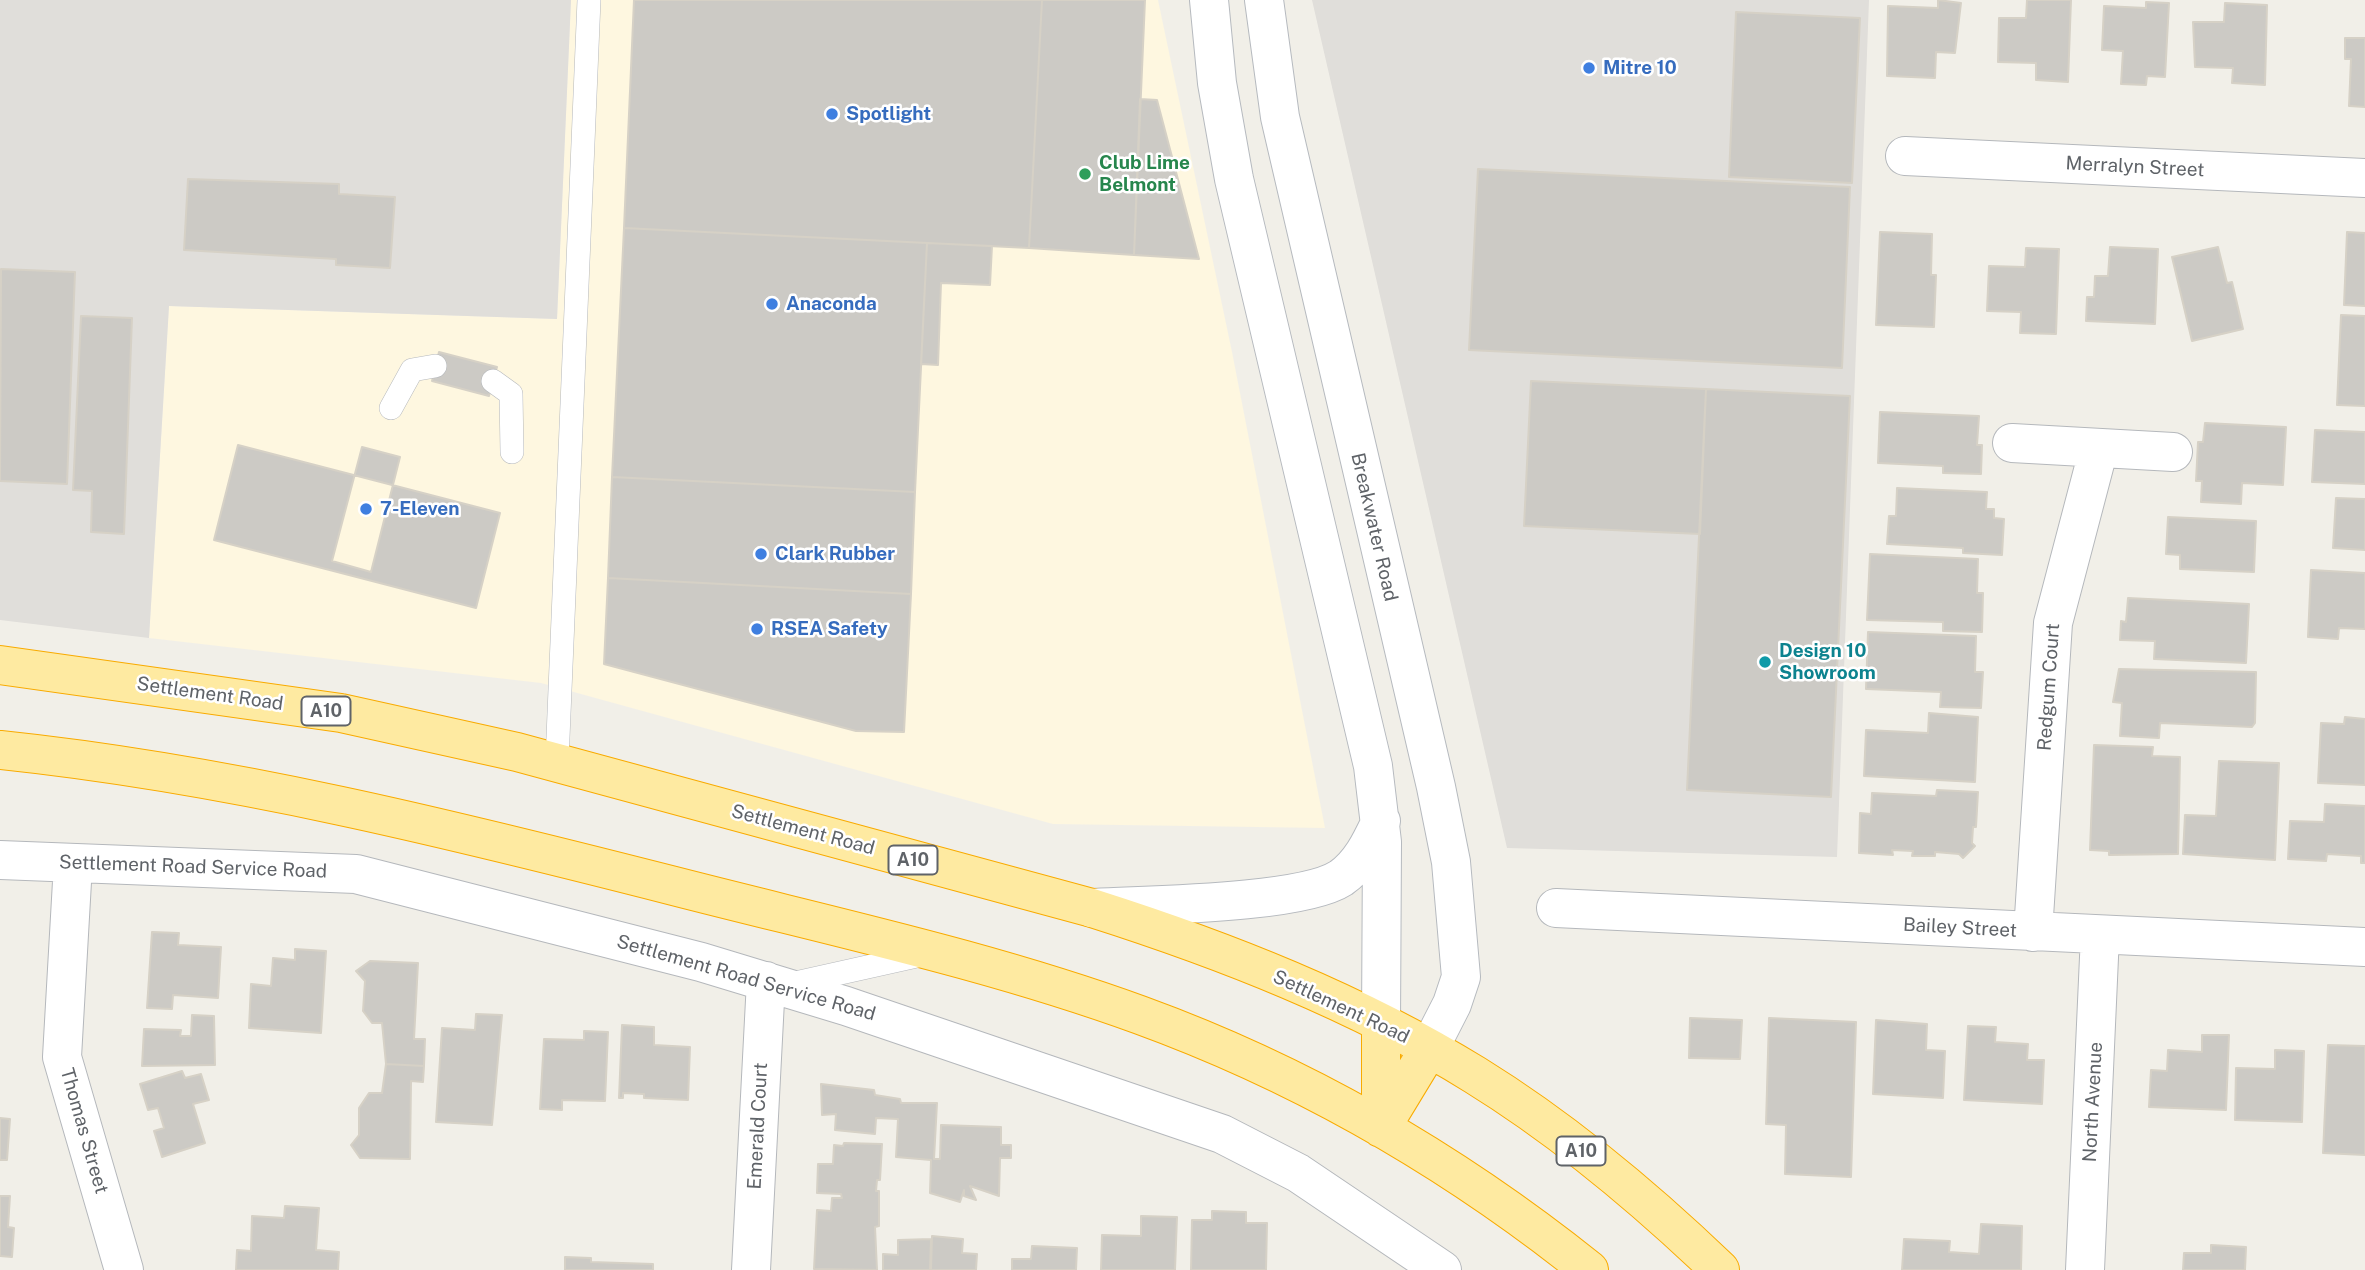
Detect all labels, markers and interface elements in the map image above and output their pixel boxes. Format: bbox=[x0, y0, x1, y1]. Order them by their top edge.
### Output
place label: Mitre 10 bbox=[1603, 57, 1677, 79]
marker: Mitre 10 bbox=[1581, 60, 1597, 76]
place label: Spotlight bbox=[846, 103, 931, 125]
marker: Spotlight bbox=[824, 106, 840, 122]
place label: Club Lime Belmont bbox=[1099, 152, 1190, 196]
street label: Merralyn Street bbox=[2065, 152, 2205, 182]
marker: Club Lime Belmont bbox=[1077, 166, 1093, 182]
place label: Anaconda bbox=[786, 293, 877, 315]
marker: Anaconda bbox=[764, 296, 780, 312]
street label: Breakwater Road bbox=[1346, 451, 1402, 603]
place label: 7-Eleven bbox=[380, 498, 459, 520]
marker: 7-Eleven bbox=[358, 501, 374, 517]
place label: Clark Rubber bbox=[775, 543, 895, 565]
marker: Clark Rubber bbox=[753, 546, 769, 562]
place label: RSEA Safety bbox=[771, 618, 888, 640]
marker: RSEA Safety bbox=[749, 621, 765, 637]
street label: Redgum Court bbox=[2033, 622, 2065, 752]
place label: Design 10 Showroom bbox=[1779, 640, 1876, 684]
marker: Design 10 Showroom bbox=[1757, 654, 1773, 670]
street label: Settlement Road bbox=[135, 672, 285, 716]
road number: A10 bbox=[302, 696, 350, 726]
street label: Settlement Road bbox=[729, 800, 877, 860]
road number: A10 bbox=[888, 846, 937, 874]
street label: Settlement Road Service Road bbox=[58, 851, 328, 883]
street label: Bailey Street bbox=[1902, 914, 2018, 942]
street label: Settlement Road Service Road bbox=[614, 930, 878, 1026]
street label: Settlement Road bbox=[1269, 965, 1413, 1049]
street label: North Avenue bbox=[2078, 1041, 2108, 1163]
street label: Emerald Court bbox=[743, 1062, 773, 1190]
street label: Thomas Street bbox=[55, 1066, 113, 1196]
road number: A10 bbox=[1556, 1136, 1606, 1166]

